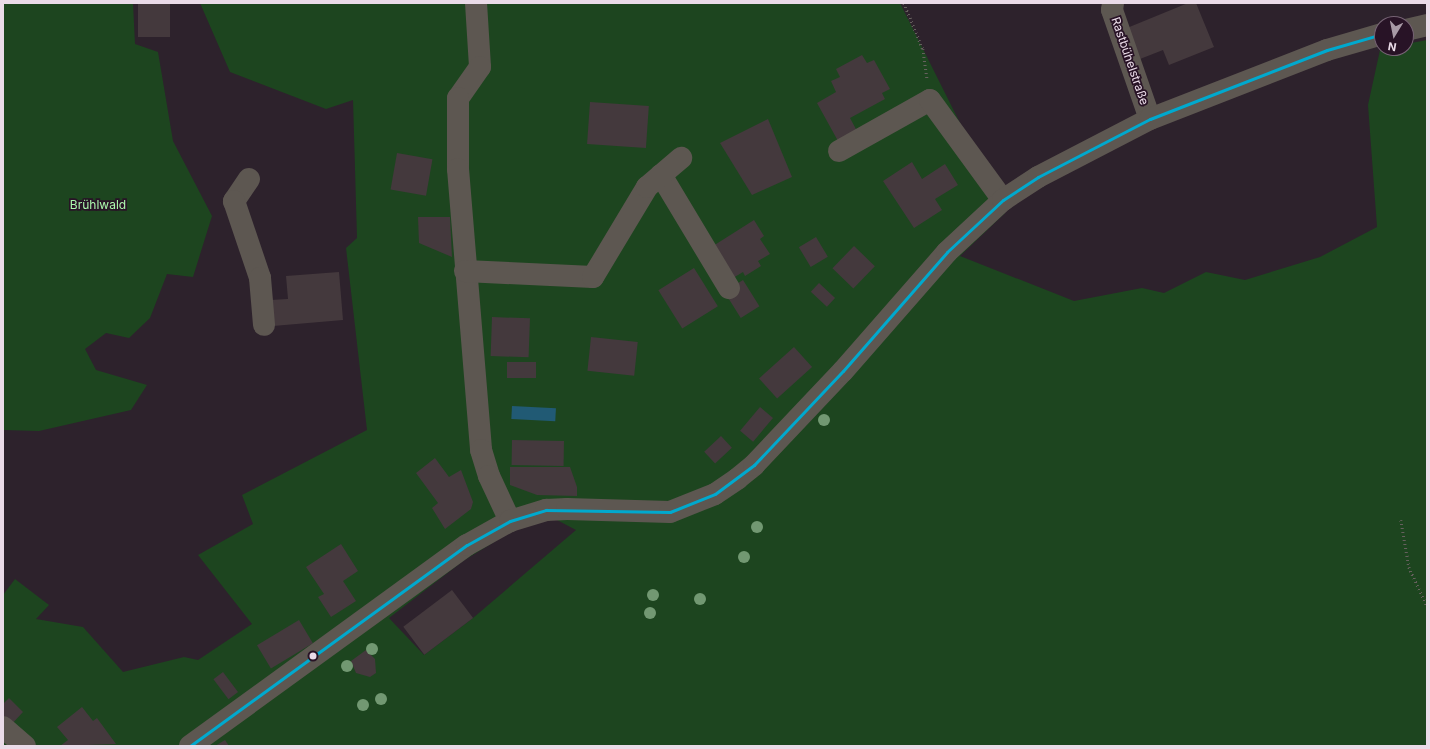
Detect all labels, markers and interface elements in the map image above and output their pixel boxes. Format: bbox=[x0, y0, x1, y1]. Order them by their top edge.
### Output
street label: Rastbühelstraße bbox=[1108, 15, 1152, 107]
north arrow bbox=[1374, 16, 1414, 56]
text: N bbox=[1387, 39, 1397, 54]
park label: Brühlwald bbox=[70, 198, 126, 212]
unlabelled marker bbox=[308, 651, 318, 661]

